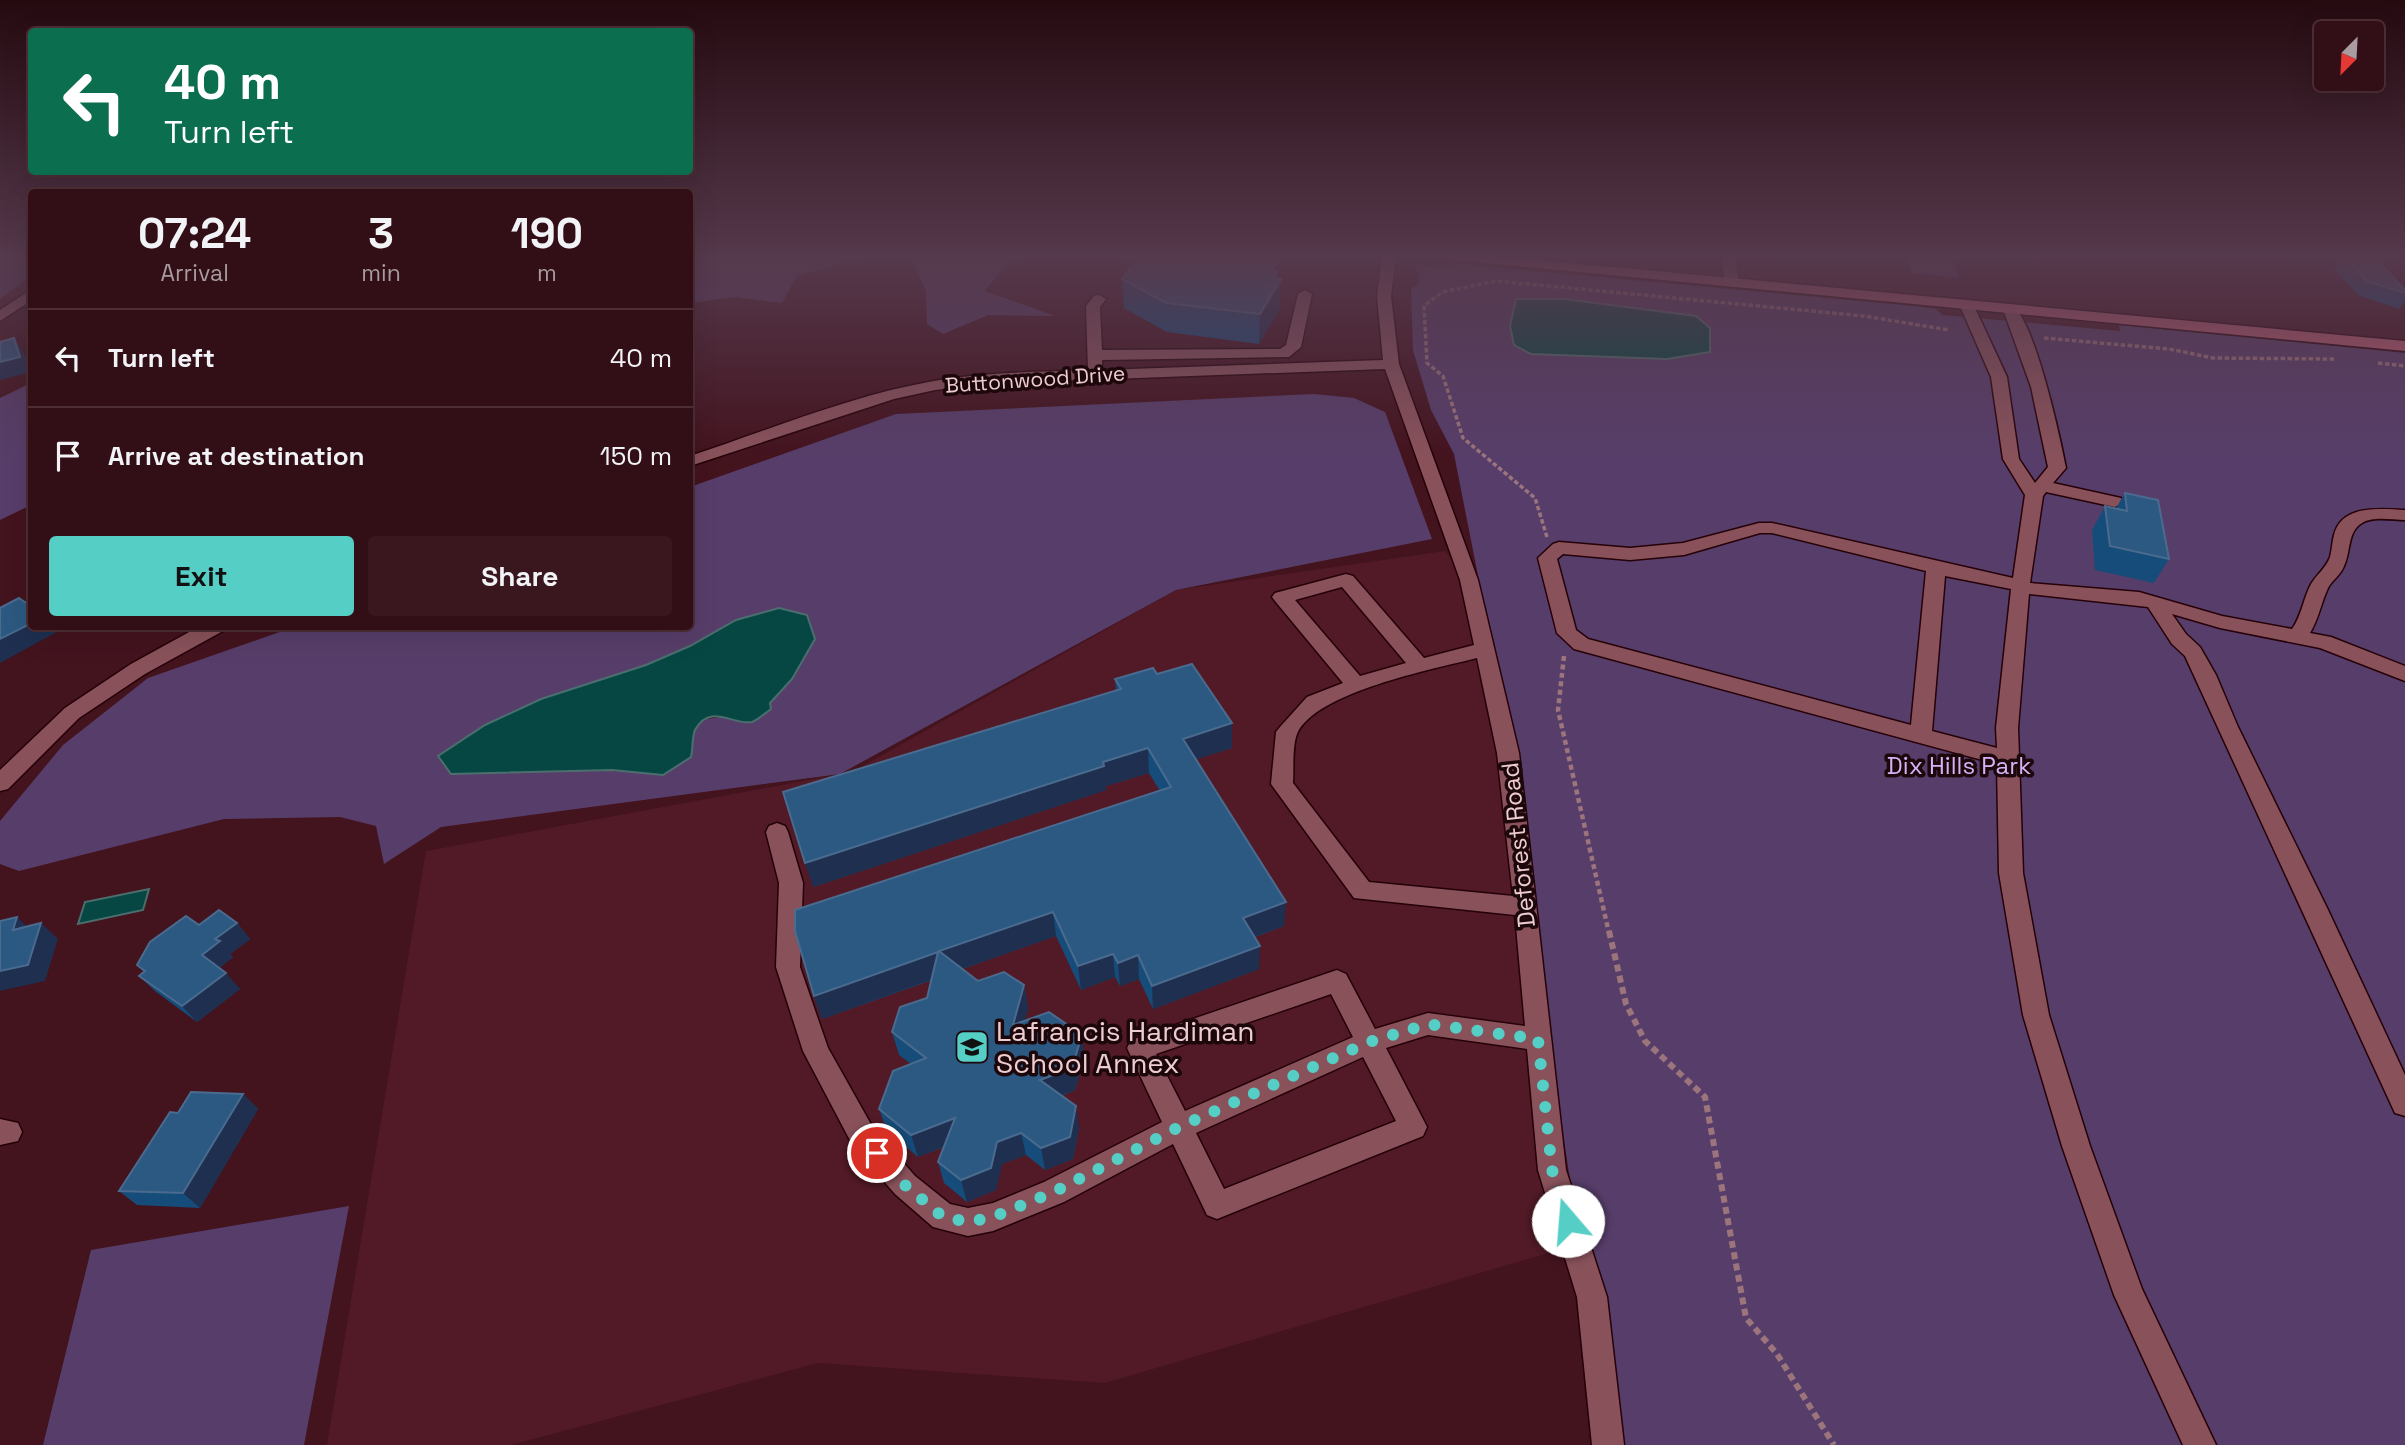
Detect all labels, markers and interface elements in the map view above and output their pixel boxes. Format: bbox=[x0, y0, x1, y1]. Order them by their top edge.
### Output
north arrow bbox=[2314, 21, 2384, 91]
map controls bbox=[2314, 21, 2384, 91]
text: 40 m bbox=[164, 51, 281, 113]
icon: left bbox=[49, 56, 140, 147]
text: Turn left bbox=[164, 112, 294, 152]
text: 07:24 bbox=[138, 207, 251, 260]
text: 3 bbox=[368, 207, 394, 260]
text: 190 bbox=[511, 207, 583, 260]
text: Arrival bbox=[160, 258, 229, 288]
text: min bbox=[361, 258, 401, 288]
text: m bbox=[537, 258, 557, 288]
icon: left bbox=[49, 339, 87, 377]
text: Turn left bbox=[108, 341, 215, 375]
text: 40 m bbox=[610, 341, 672, 375]
street label: Buttonwood Drive bbox=[944, 359, 1126, 399]
icon: arrive bbox=[49, 437, 87, 475]
text: Arrive at destination bbox=[108, 439, 365, 473]
text: 150 m bbox=[600, 439, 672, 473]
button: Exit bbox=[49, 536, 354, 616]
button: Share bbox=[368, 536, 672, 616]
park label: Dix Hills Park bbox=[1887, 750, 2031, 781]
street label: Deforest Road bbox=[1494, 761, 1542, 929]
place label: Lafrancis Hardiman School Annex bbox=[996, 1013, 1255, 1081]
school or university icon: Lafrancis Hardiman School Annex bbox=[953, 1028, 991, 1066]
pin bbox=[847, 1123, 907, 1183]
icon: arrive bbox=[858, 1134, 896, 1172]
position arrow bbox=[1531, 1184, 1605, 1258]

